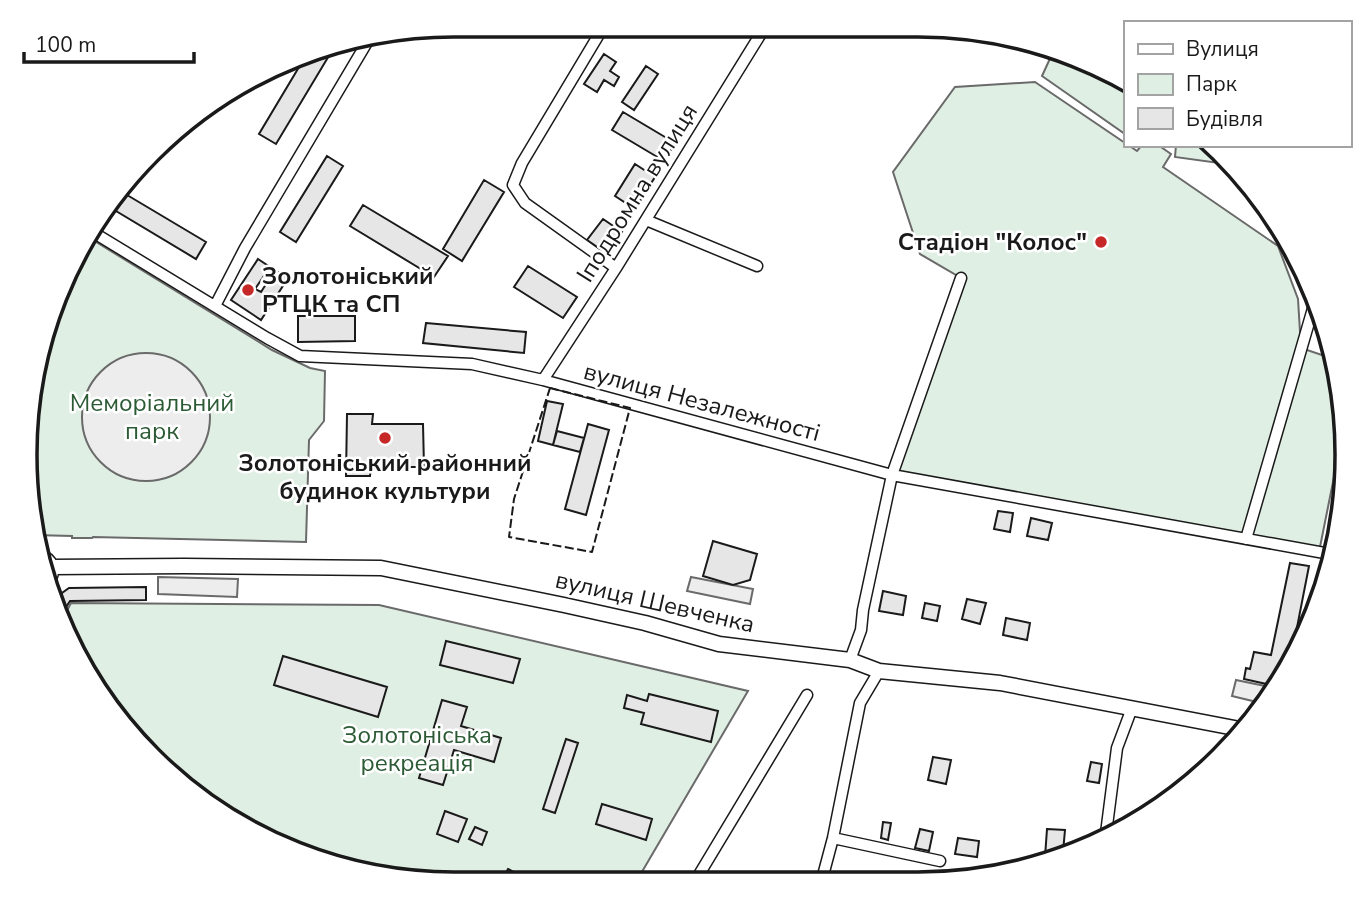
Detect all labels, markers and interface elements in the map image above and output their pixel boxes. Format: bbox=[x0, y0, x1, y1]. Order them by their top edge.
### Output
scale bar bbox=[24, 21, 194, 65]
legend bbox=[1124, 21, 1351, 147]
text: 100 m bbox=[35, 31, 96, 59]
text: Вулиця bbox=[1186, 35, 1259, 63]
text: Парк bbox=[1186, 70, 1238, 98]
street label: Іподромна вулиця bbox=[569, 98, 705, 288]
text: Будівля bbox=[1186, 105, 1263, 133]
place label: Стадіон "Колос" bbox=[898, 226, 1087, 258]
marker: Стадіон "Колос" bbox=[1093, 234, 1109, 250]
place label: Золотоніський РТЦК та СП bbox=[262, 260, 433, 320]
marker: Золотоніський РТЦК та СП bbox=[240, 282, 256, 298]
street label: вулиця Незалежності bbox=[580, 355, 824, 449]
park label: Меморіальний парк bbox=[70, 387, 234, 447]
marker: Золотоніський районний будинок культури bbox=[377, 430, 393, 446]
place label: Золотоніський районний будинок культури bbox=[239, 447, 531, 507]
street label: вулиця Шевченка bbox=[552, 564, 758, 640]
park label: Золотоніська рекреація bbox=[342, 719, 492, 779]

